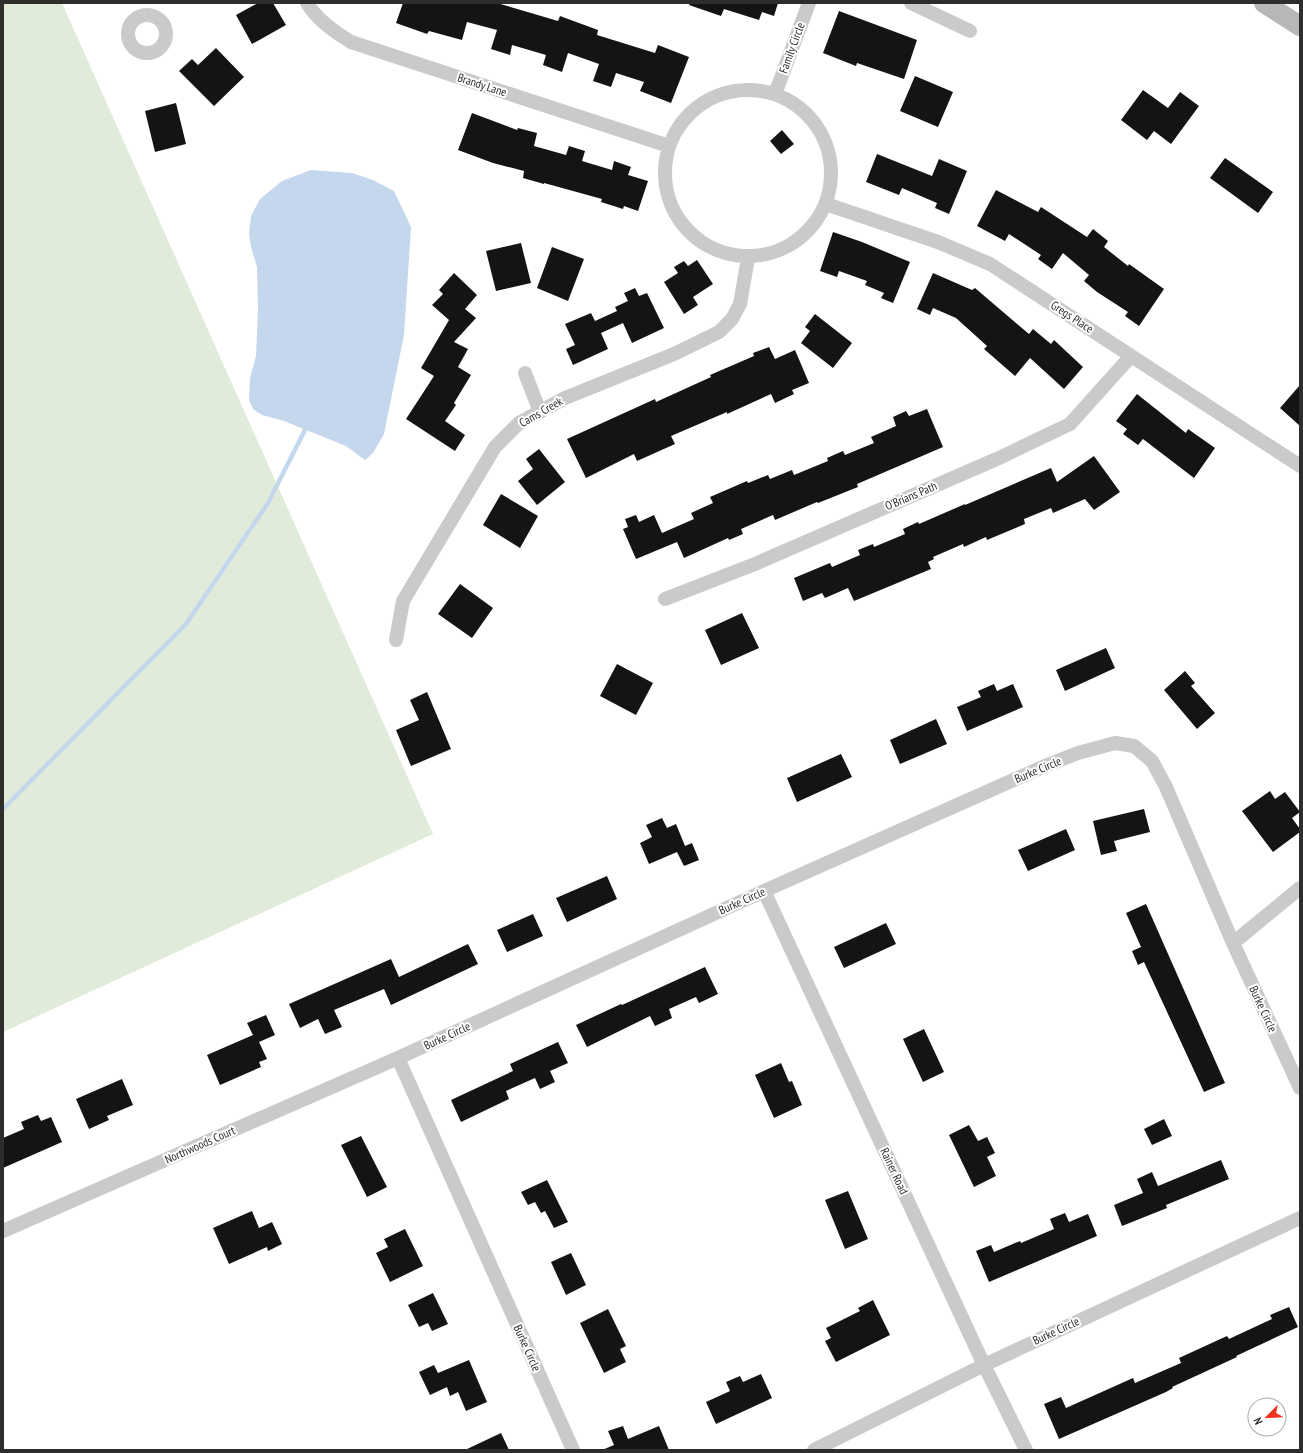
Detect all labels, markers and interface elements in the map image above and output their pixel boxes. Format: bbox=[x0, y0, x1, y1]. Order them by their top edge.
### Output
street label: Family Circle bbox=[775, 20, 808, 75]
street label: Brandy Lane bbox=[456, 70, 509, 100]
street label: Gregs Place bbox=[1048, 297, 1096, 336]
street label: Cams Creek bbox=[516, 393, 565, 430]
street label: O'Brians Path bbox=[883, 478, 939, 513]
street label: Burke Circle bbox=[1012, 753, 1064, 786]
street label: Burke Circle bbox=[716, 884, 768, 917]
street label: Burke Circle bbox=[1246, 983, 1281, 1034]
street label: Burke Circle bbox=[421, 1018, 472, 1053]
street label: Northwoods Court bbox=[162, 1122, 238, 1167]
street label: Rainer Road bbox=[877, 1145, 912, 1196]
street label: Burke Circle bbox=[1030, 1313, 1081, 1348]
street label: Burke Circle bbox=[511, 1322, 544, 1374]
north arrow bbox=[1247, 1397, 1287, 1437]
text: N bbox=[1250, 1415, 1265, 1427]

